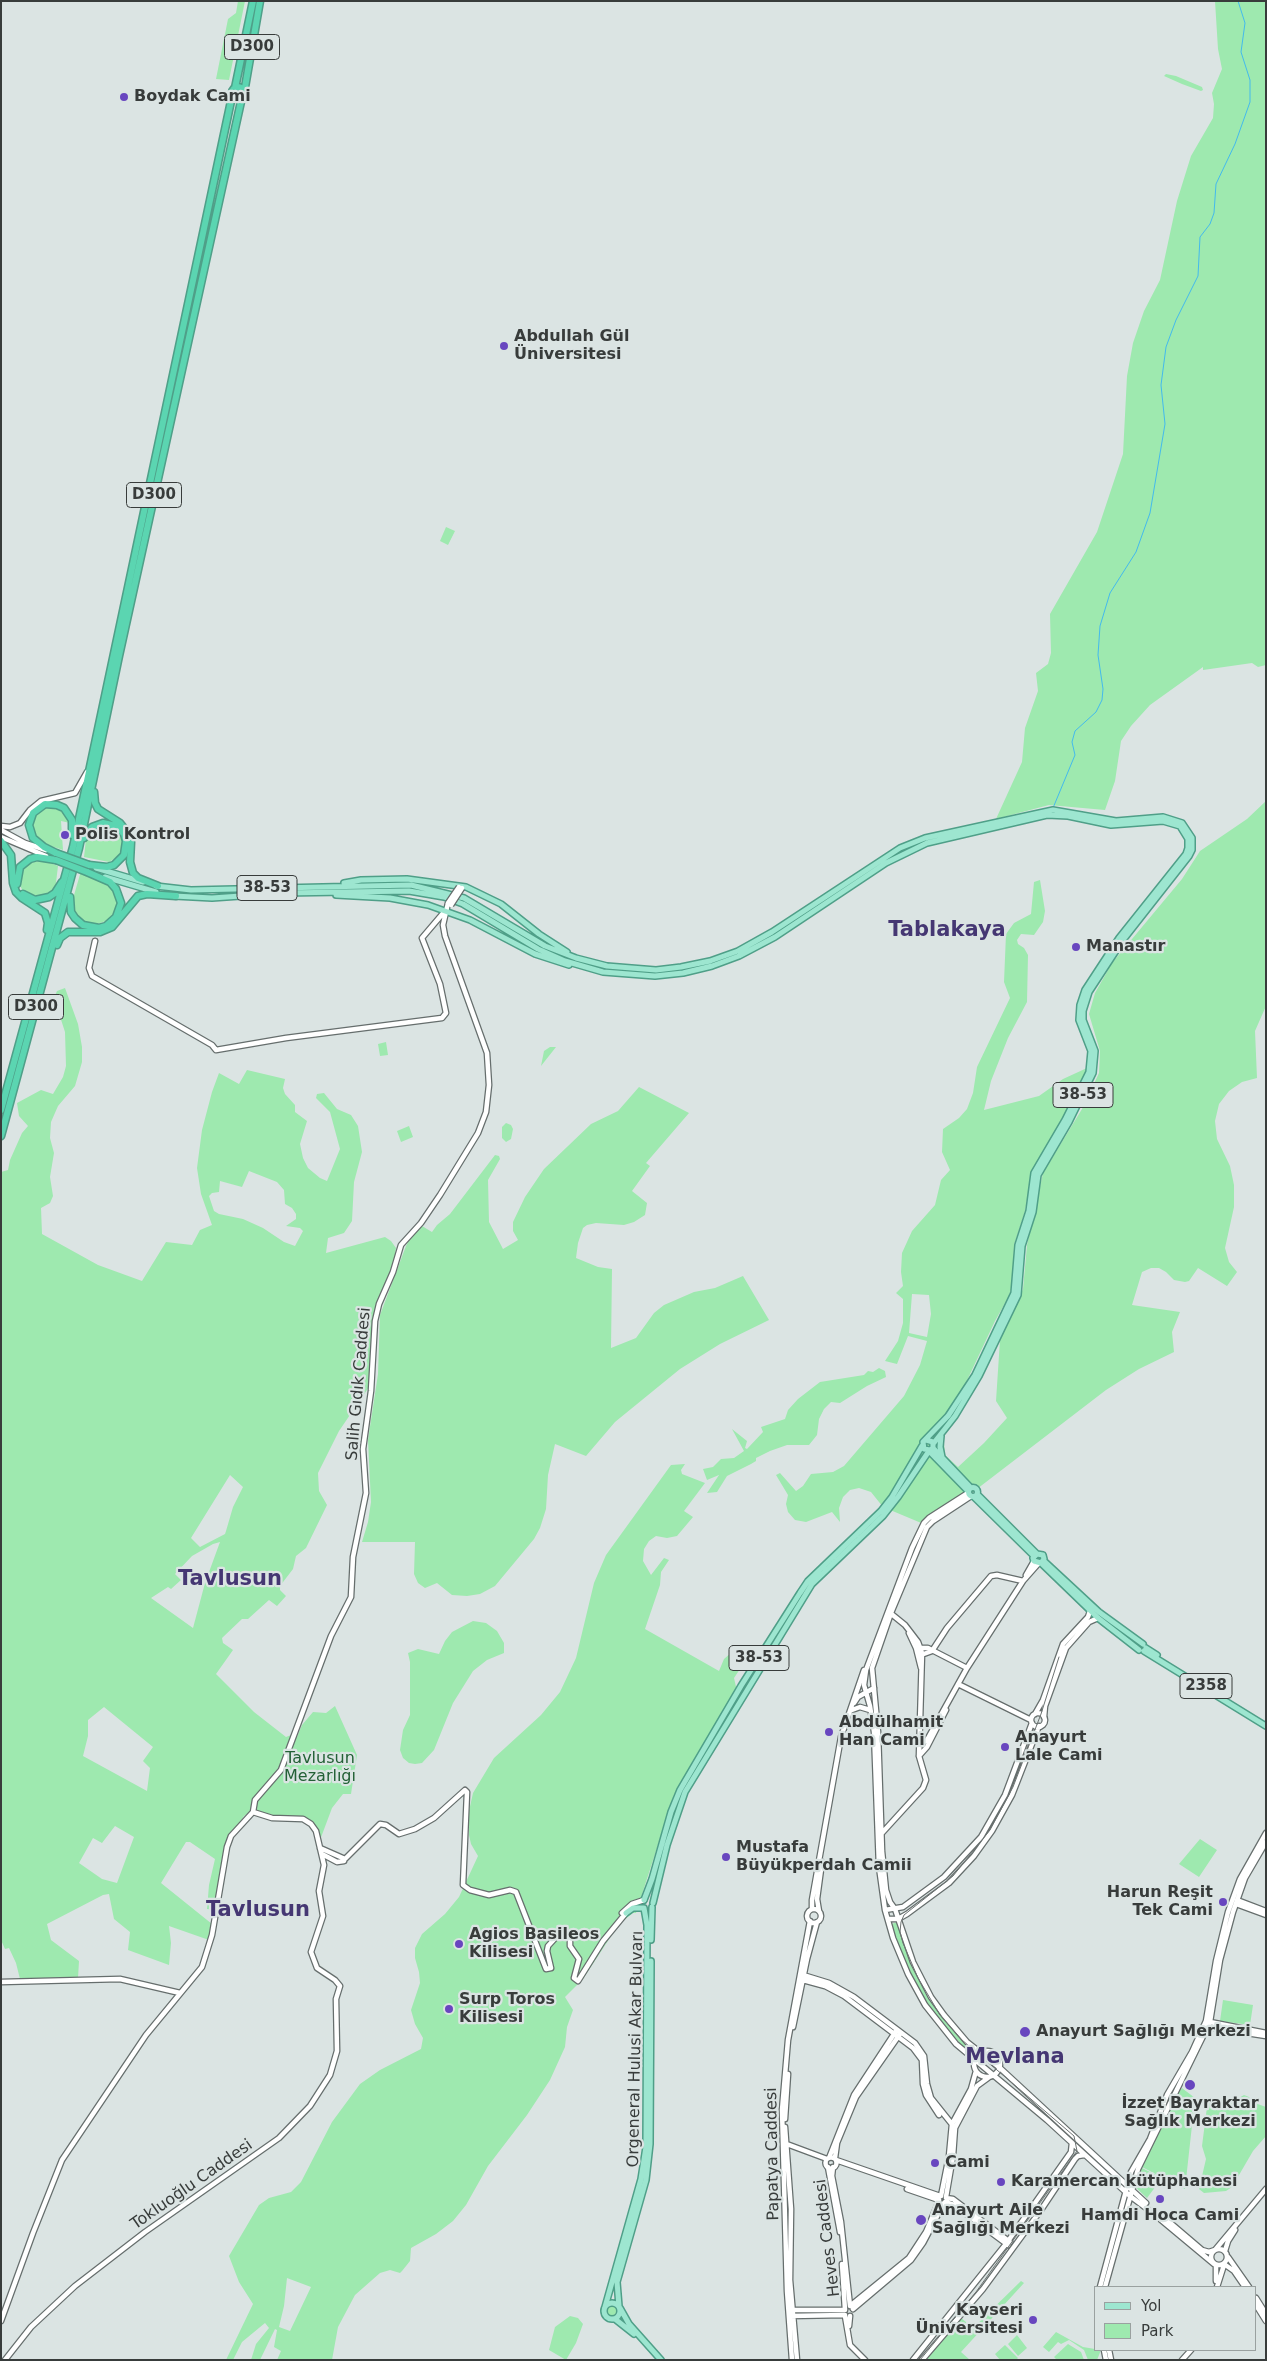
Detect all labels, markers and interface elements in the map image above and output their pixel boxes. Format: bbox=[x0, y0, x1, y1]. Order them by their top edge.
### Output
road number: D300 bbox=[224, 34, 280, 60]
place label: Boydak Cami bbox=[134, 87, 251, 107]
marker: Boydak Cami bbox=[118, 91, 130, 103]
place label: Abdullah Gül Üniversitesi bbox=[514, 327, 629, 365]
marker: Abdullah Gül Üniversitesi bbox=[498, 340, 510, 352]
road number: D300 bbox=[126, 482, 182, 508]
place label: Polis Kontrol bbox=[75, 825, 190, 845]
marker: Polis Kontrol bbox=[59, 829, 71, 841]
road number: 38-53 bbox=[237, 876, 297, 900]
district label: Tablakaya bbox=[888, 918, 1006, 944]
place label: Manastır bbox=[1086, 937, 1165, 957]
marker: Manastır bbox=[1070, 941, 1082, 953]
road number: D300 bbox=[8, 994, 64, 1020]
road number: 38-53 bbox=[1053, 1082, 1113, 1108]
street label: Salih Gıdık Caddesi bbox=[343, 1307, 375, 1461]
district label: Tavlusun bbox=[178, 1567, 282, 1593]
road number: 38-53 bbox=[729, 1646, 789, 1670]
road number: 2358 bbox=[1180, 1674, 1232, 1698]
place label: Abdülhamit Han Cami bbox=[839, 1713, 943, 1751]
marker: Abdülhamit Han Cami bbox=[823, 1726, 835, 1738]
place label: Anayurt Lale Cami bbox=[1015, 1728, 1103, 1766]
marker: Anayurt Lale Cami bbox=[999, 1741, 1011, 1753]
park label: Tavlusun Mezarlığı bbox=[284, 1749, 356, 1787]
place label: Mustafa Büyükperdah Camii bbox=[736, 1838, 912, 1876]
marker: Mustafa Büyükperdah Camii bbox=[720, 1851, 732, 1863]
place label: Harun Reşit Tek Cami bbox=[1107, 1883, 1213, 1921]
marker: Harun Reşit Tek Cami bbox=[1217, 1896, 1229, 1908]
district label: Tavlusun bbox=[206, 1898, 310, 1924]
place label: Agios Basileos Kilisesi bbox=[469, 1925, 599, 1963]
street label: Orgeneral Hulusi Akar Bulvarı bbox=[624, 1931, 648, 2167]
marker: Agios Basileos Kilisesi bbox=[453, 1938, 465, 1950]
place label: Surp Toros Kilisesi bbox=[459, 1990, 555, 2028]
marker: Surp Toros Kilisesi bbox=[443, 2003, 455, 2015]
place label: Anayurt Sağlığı Merkezi bbox=[1036, 2022, 1251, 2042]
marker: Anayurt Sağlığı Merkezi bbox=[1018, 2025, 1032, 2039]
district label: Mevlana bbox=[965, 2045, 1065, 2071]
marker: İzzet Bayraktar Sağlık Merkezi bbox=[1183, 2078, 1197, 2092]
street label: Papatya Caddesi bbox=[762, 2087, 784, 2221]
place label: İzzet Bayraktar Sağlık Merkezi bbox=[1121, 2094, 1259, 2132]
street label: Tokluoğlu Caddesi bbox=[127, 2136, 257, 2234]
place label: Cami bbox=[945, 2153, 990, 2173]
marker: Cami bbox=[929, 2157, 941, 2169]
place label: Karamercan kütüphanesi bbox=[1011, 2172, 1238, 2192]
marker: Karamercan kütüphanesi bbox=[995, 2176, 1007, 2188]
street label: Heves Caddesi bbox=[811, 2178, 845, 2298]
marker: Hamdi Hoca Cami bbox=[1154, 2193, 1166, 2205]
place label: Anayurt Aile Sağlığı Merkezi bbox=[932, 2201, 1070, 2239]
place label: Hamdi Hoca Cami bbox=[1081, 2206, 1239, 2226]
marker: Anayurt Aile Sağlığı Merkezi bbox=[914, 2213, 928, 2227]
legend bbox=[1094, 2286, 1257, 2351]
text: Yol bbox=[1141, 2297, 1162, 2315]
place label: Kayseri Üniversitesi bbox=[915, 2301, 1023, 2339]
marker: Kayseri Üniversitesi bbox=[1027, 2314, 1039, 2326]
text: Park bbox=[1141, 2322, 1173, 2340]

